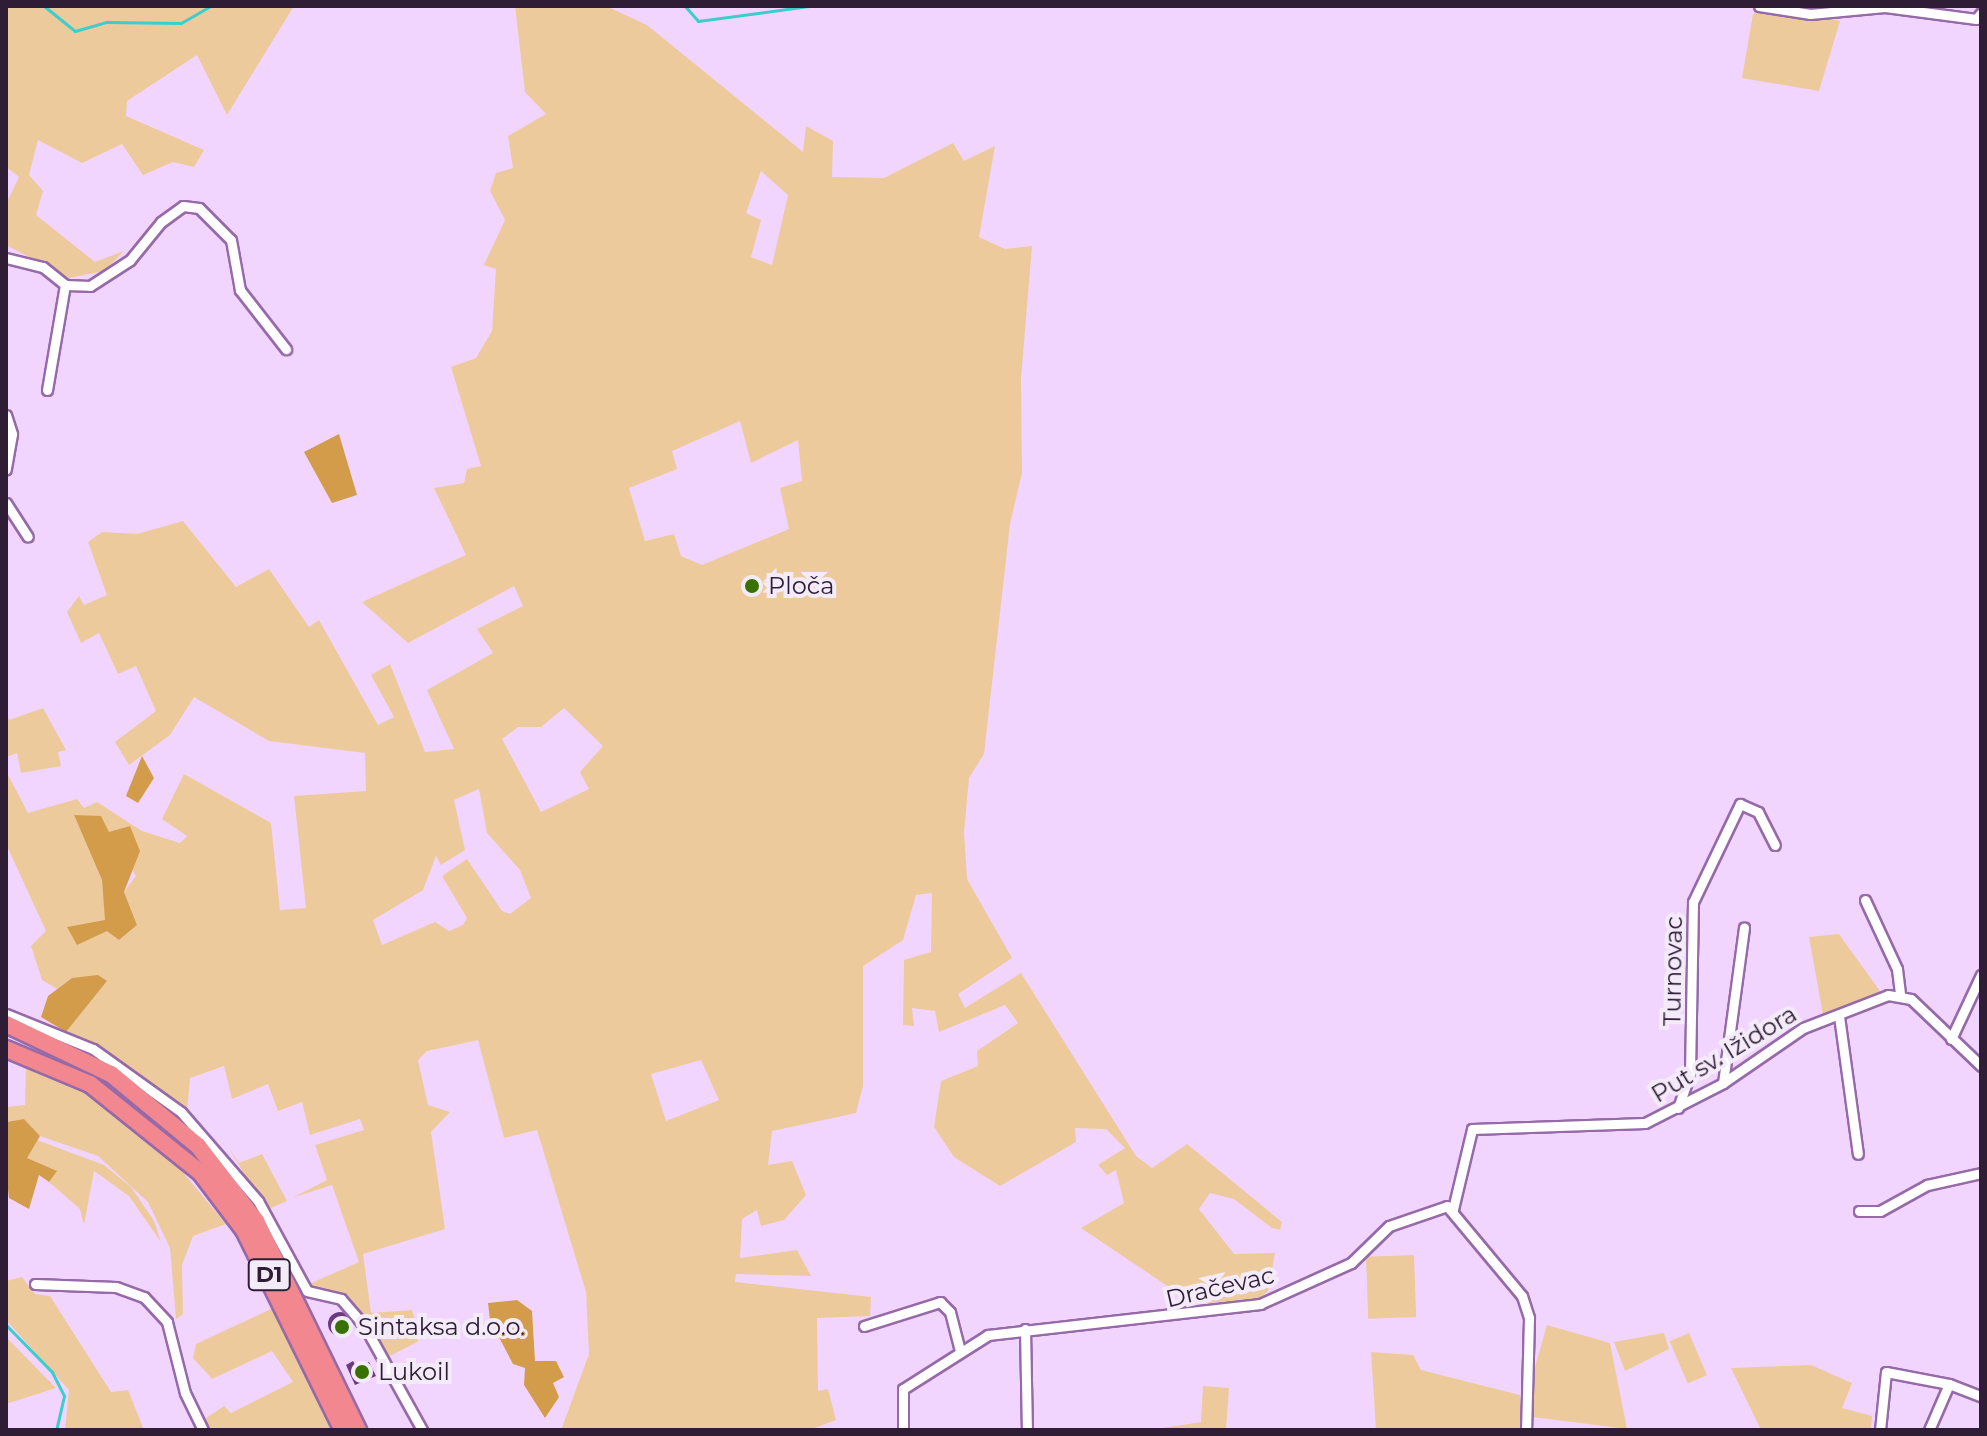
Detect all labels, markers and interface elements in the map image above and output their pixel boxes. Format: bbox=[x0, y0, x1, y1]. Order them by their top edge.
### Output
place label: Ploča bbox=[768, 572, 834, 600]
marker: Ploča bbox=[743, 577, 761, 595]
street label: Turnovac bbox=[1658, 916, 1688, 1026]
street label: Put sv. Ižidora bbox=[1646, 999, 1802, 1109]
road number: D1 bbox=[247, 1257, 291, 1293]
street label: Dračevac bbox=[1163, 1261, 1277, 1313]
place label: Sintaksa d.o.o. bbox=[358, 1313, 525, 1341]
marker: Sintaksa d.o.o. bbox=[333, 1318, 351, 1336]
place label: Lukoil bbox=[378, 1358, 450, 1386]
marker: Lukoil bbox=[353, 1363, 371, 1381]

